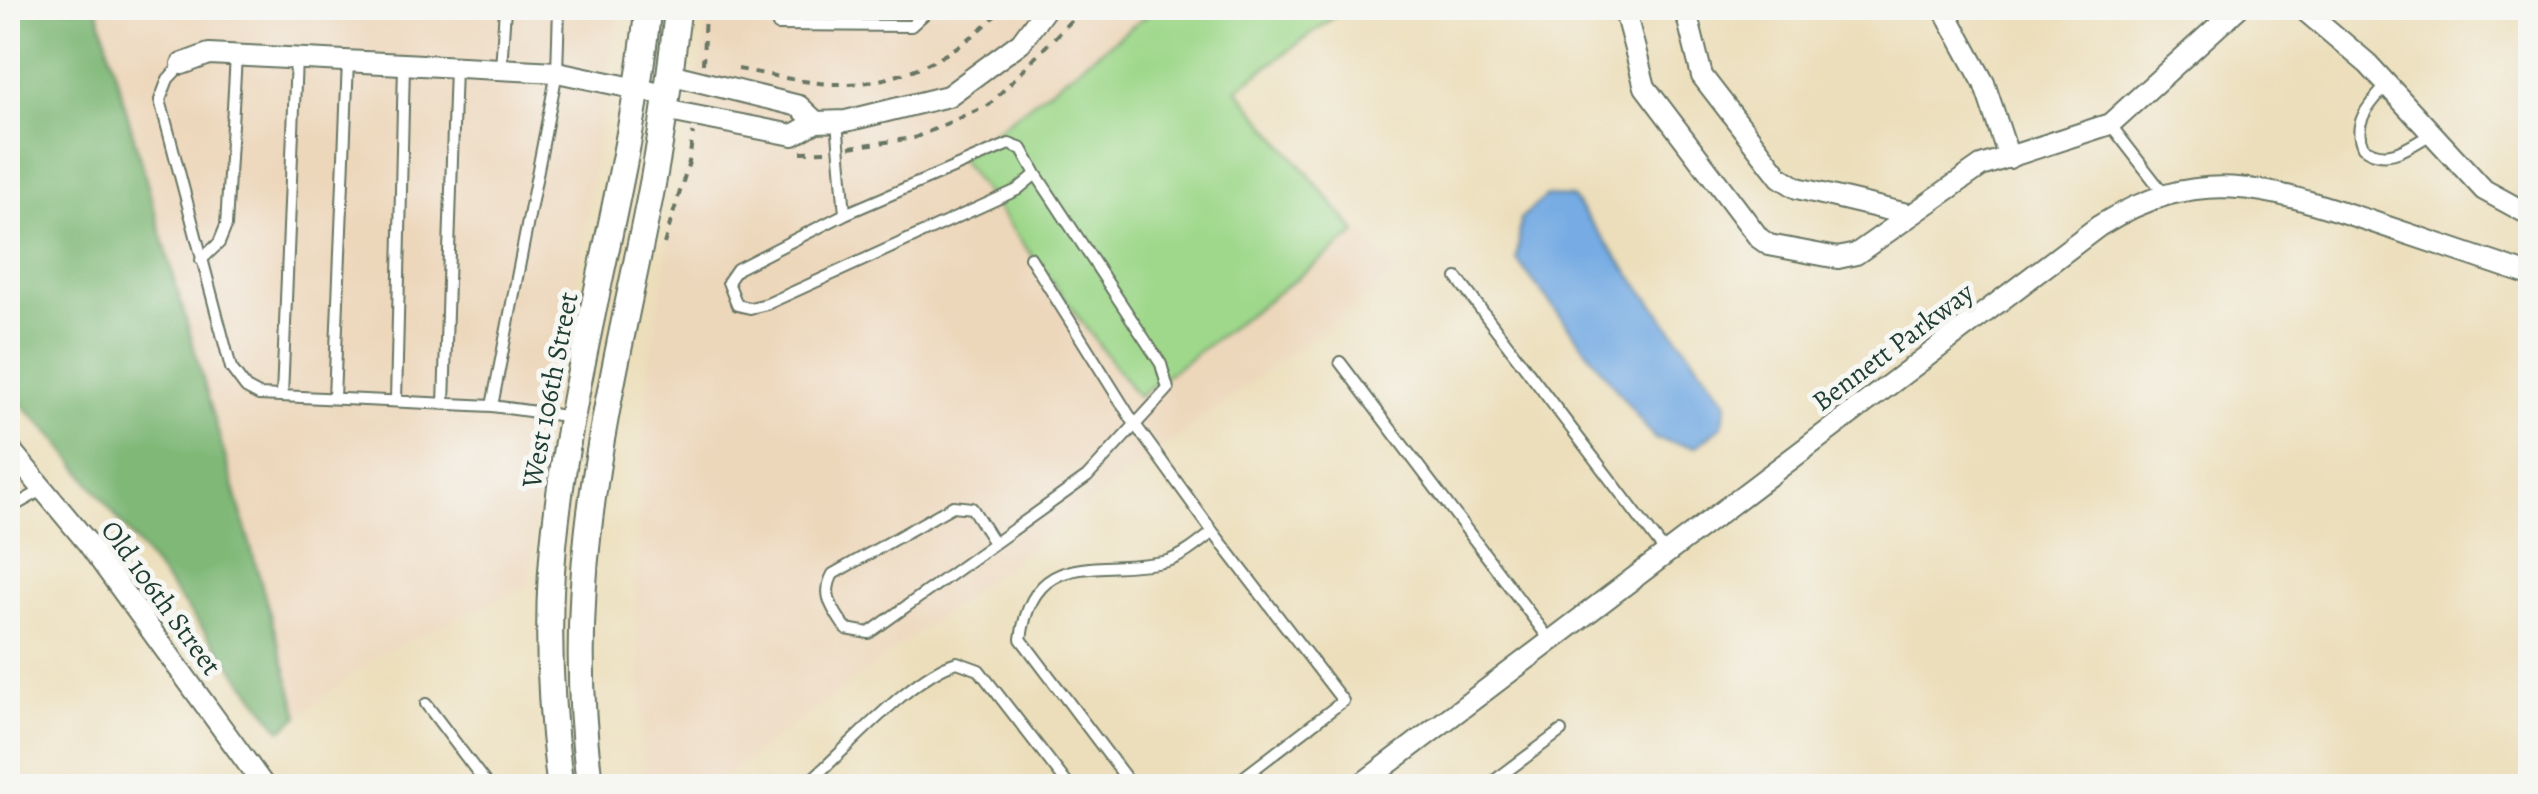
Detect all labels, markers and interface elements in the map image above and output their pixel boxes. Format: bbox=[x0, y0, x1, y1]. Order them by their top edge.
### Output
street label: Bennett Parkway bbox=[1804, 273, 1982, 420]
street label: West 106th Street bbox=[512, 289, 588, 492]
street label: Old 106th Street bbox=[92, 513, 230, 683]

